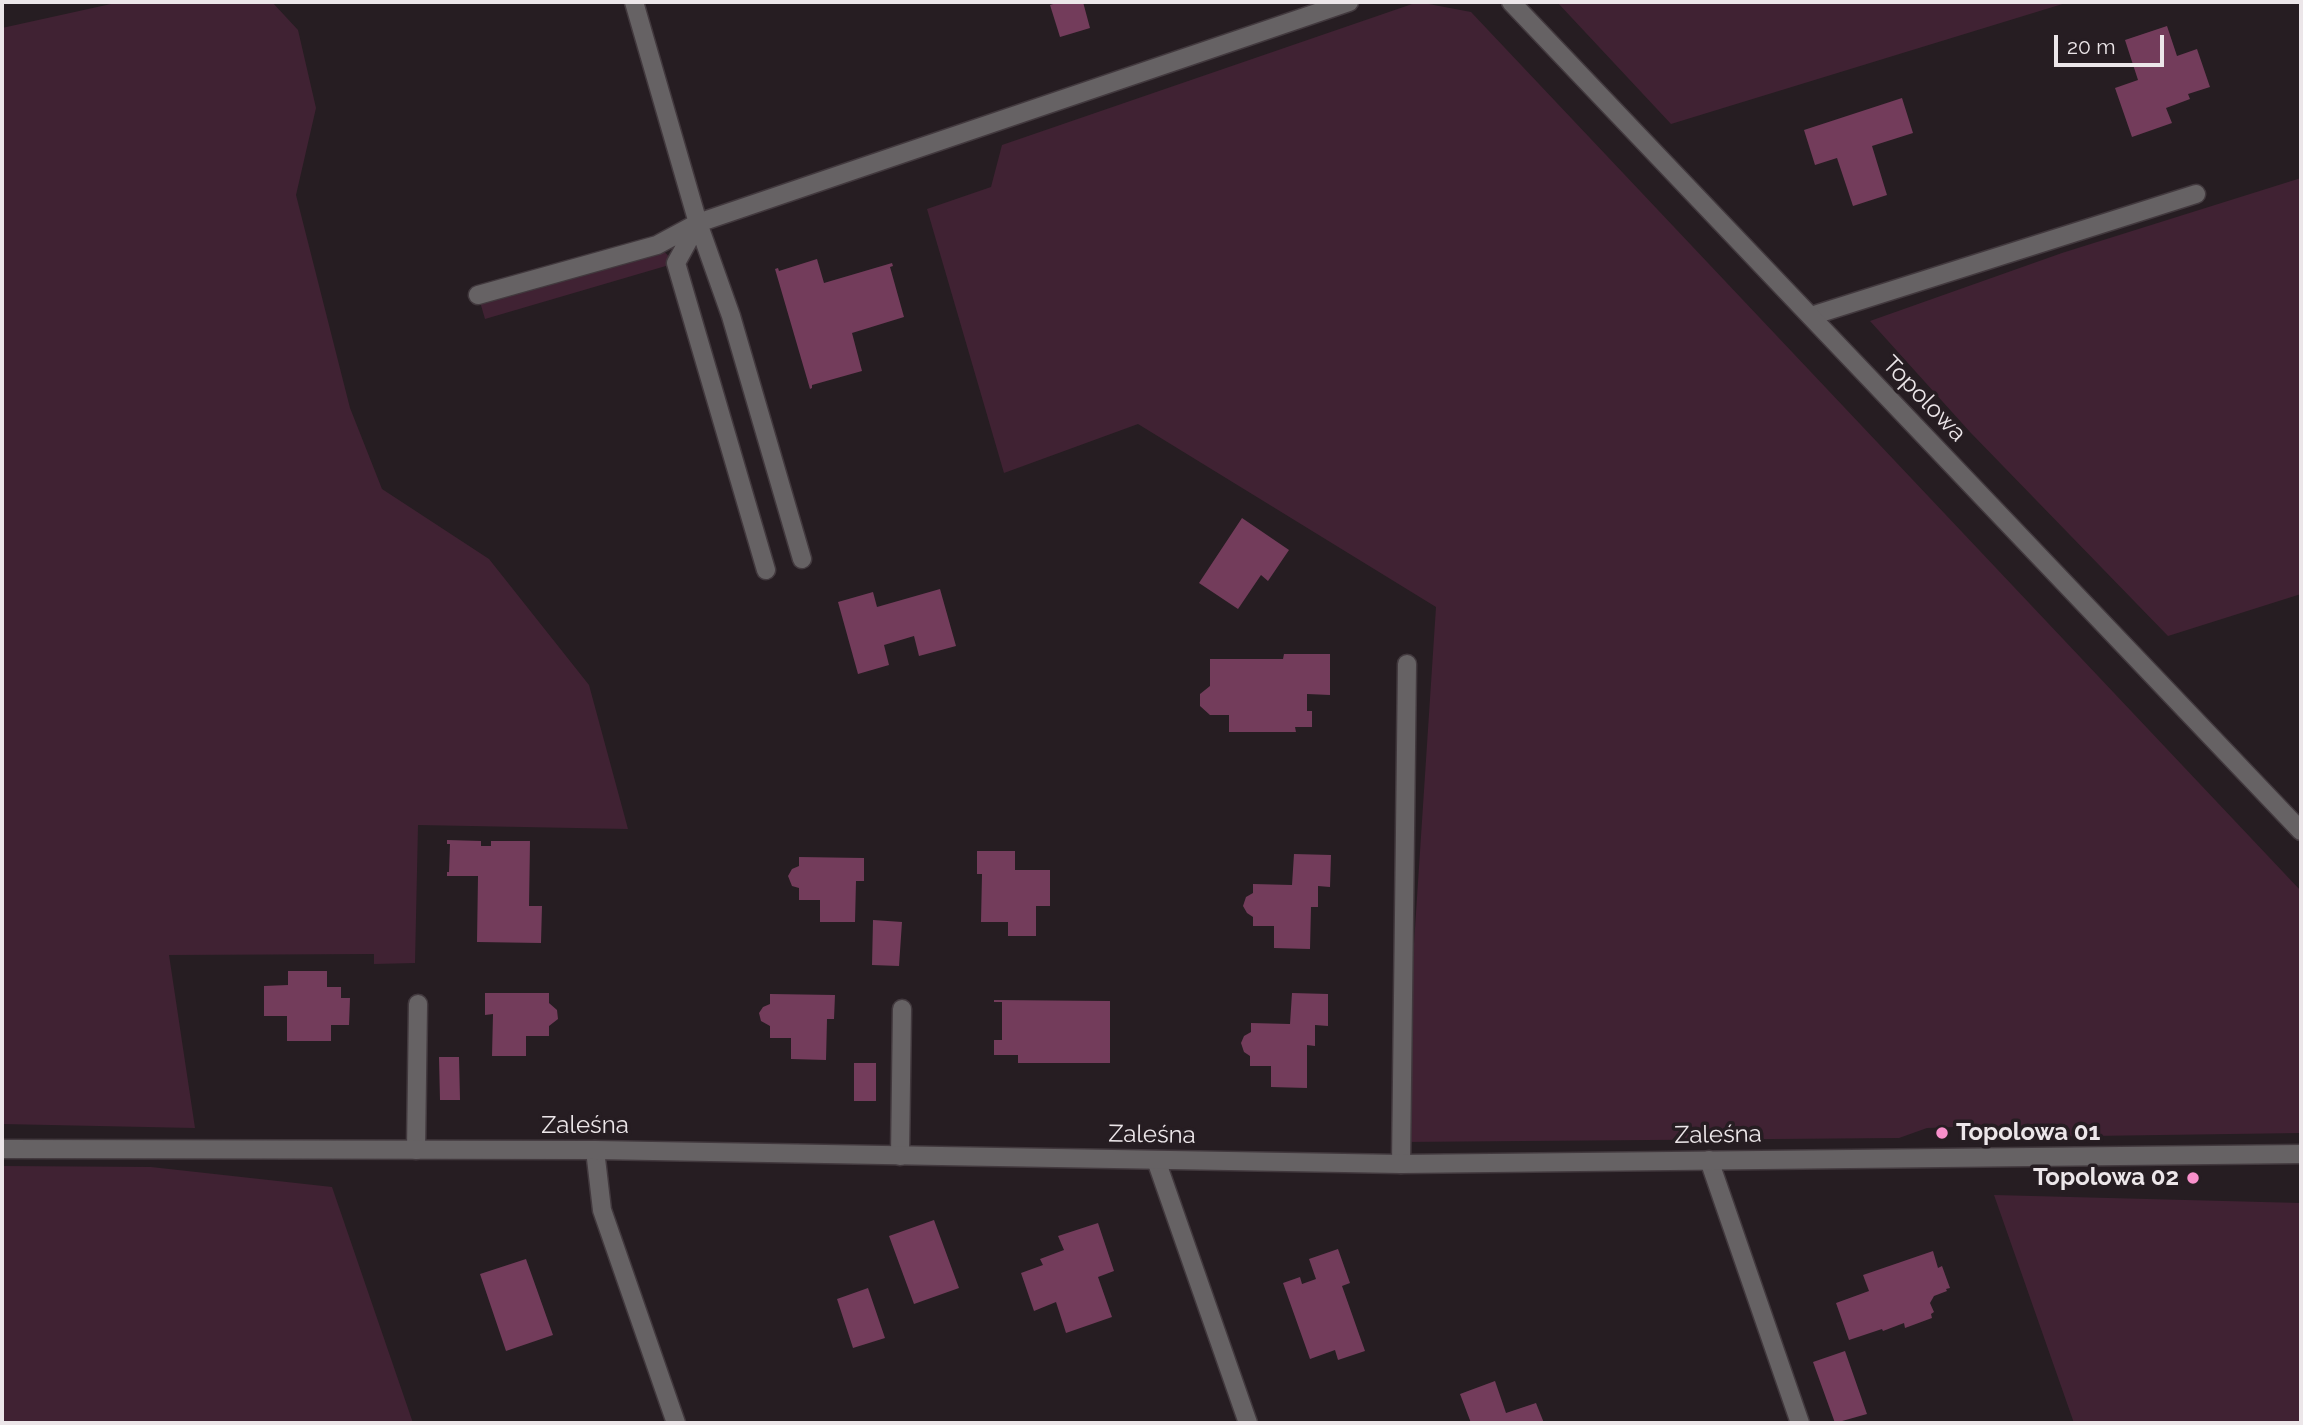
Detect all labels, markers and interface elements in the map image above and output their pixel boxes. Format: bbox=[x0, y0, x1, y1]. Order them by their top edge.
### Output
scale bar bbox=[2058, 21, 2168, 65]
text: 20 m bbox=[2067, 34, 2115, 59]
street label: Topolowa bbox=[1876, 350, 1972, 448]
street label: Zaleśna bbox=[541, 1112, 629, 1140]
place label: Topolowa 01 bbox=[1956, 1119, 2100, 1147]
street label: Zaleśna bbox=[1108, 1120, 1196, 1150]
street label: Zaleśna bbox=[1674, 1120, 1762, 1150]
marker: Topolowa 01 bbox=[1934, 1125, 1950, 1141]
place label: Topolowa 02 bbox=[2033, 1164, 2179, 1192]
marker: Topolowa 02 bbox=[2185, 1170, 2201, 1186]

